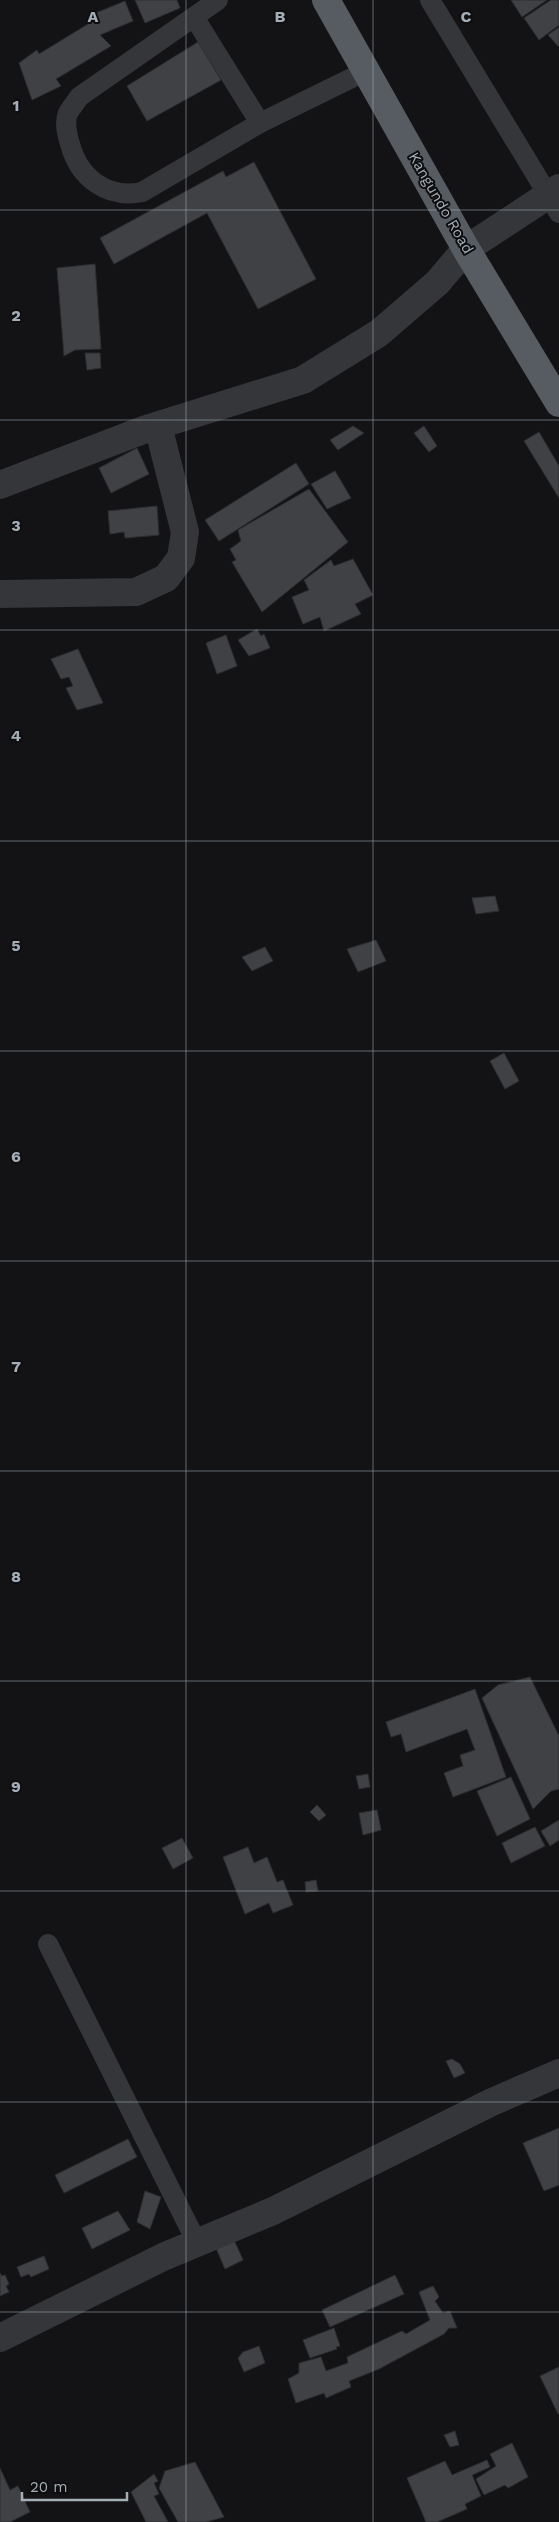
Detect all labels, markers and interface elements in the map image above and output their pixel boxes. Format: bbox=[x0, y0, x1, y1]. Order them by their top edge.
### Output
text: A bbox=[88, 7, 99, 26]
text: B bbox=[275, 7, 286, 26]
text: C bbox=[461, 7, 472, 26]
text: 1 bbox=[13, 96, 19, 115]
street label: Kangundo Road bbox=[405, 149, 477, 257]
text: 2 bbox=[11, 306, 21, 325]
text: 3 bbox=[11, 516, 21, 535]
text: 4 bbox=[11, 726, 21, 745]
text: 5 bbox=[11, 936, 21, 955]
text: 6 bbox=[11, 1147, 21, 1166]
text: 7 bbox=[11, 1357, 21, 1376]
text: 8 bbox=[11, 1567, 21, 1586]
text: 9 bbox=[11, 1777, 21, 1796]
scale bar bbox=[22, 2470, 128, 2502]
text: 20 m bbox=[30, 2478, 68, 2496]

